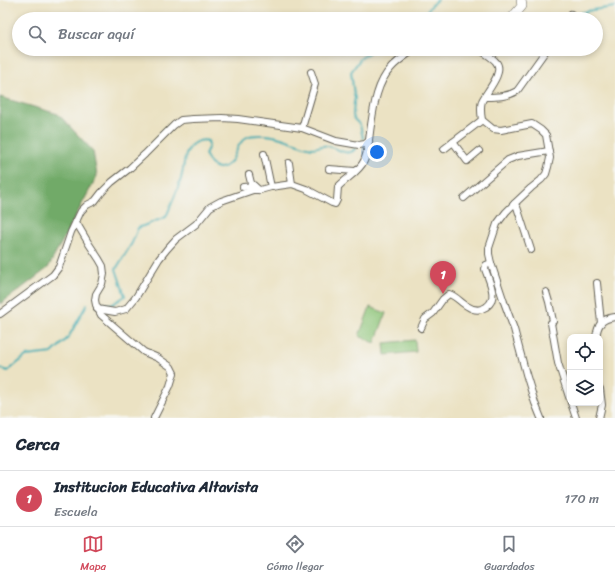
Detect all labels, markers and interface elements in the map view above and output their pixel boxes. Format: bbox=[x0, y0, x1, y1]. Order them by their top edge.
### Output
search box bbox=[12, 12, 603, 56]
text: Buscar aquí bbox=[58, 21, 135, 47]
icon: search bbox=[26, 23, 48, 45]
your location bbox=[367, 142, 387, 162]
pin: 1 bbox=[430, 261, 456, 294]
map controls bbox=[567, 334, 603, 406]
button: locate bbox=[567, 334, 603, 370]
button: layers bbox=[567, 370, 603, 406]
text: Cerca bbox=[16, 429, 59, 459]
text: Institucion Educativa Altavista bbox=[54, 474, 258, 500]
text: 1 bbox=[26, 487, 32, 510]
text: 170 m bbox=[564, 487, 599, 510]
text: Escuela bbox=[54, 500, 98, 523]
tab: Mapa bbox=[80, 533, 106, 576]
tab: Cómo llegar bbox=[267, 533, 324, 576]
tab: Guardados bbox=[484, 533, 535, 576]

